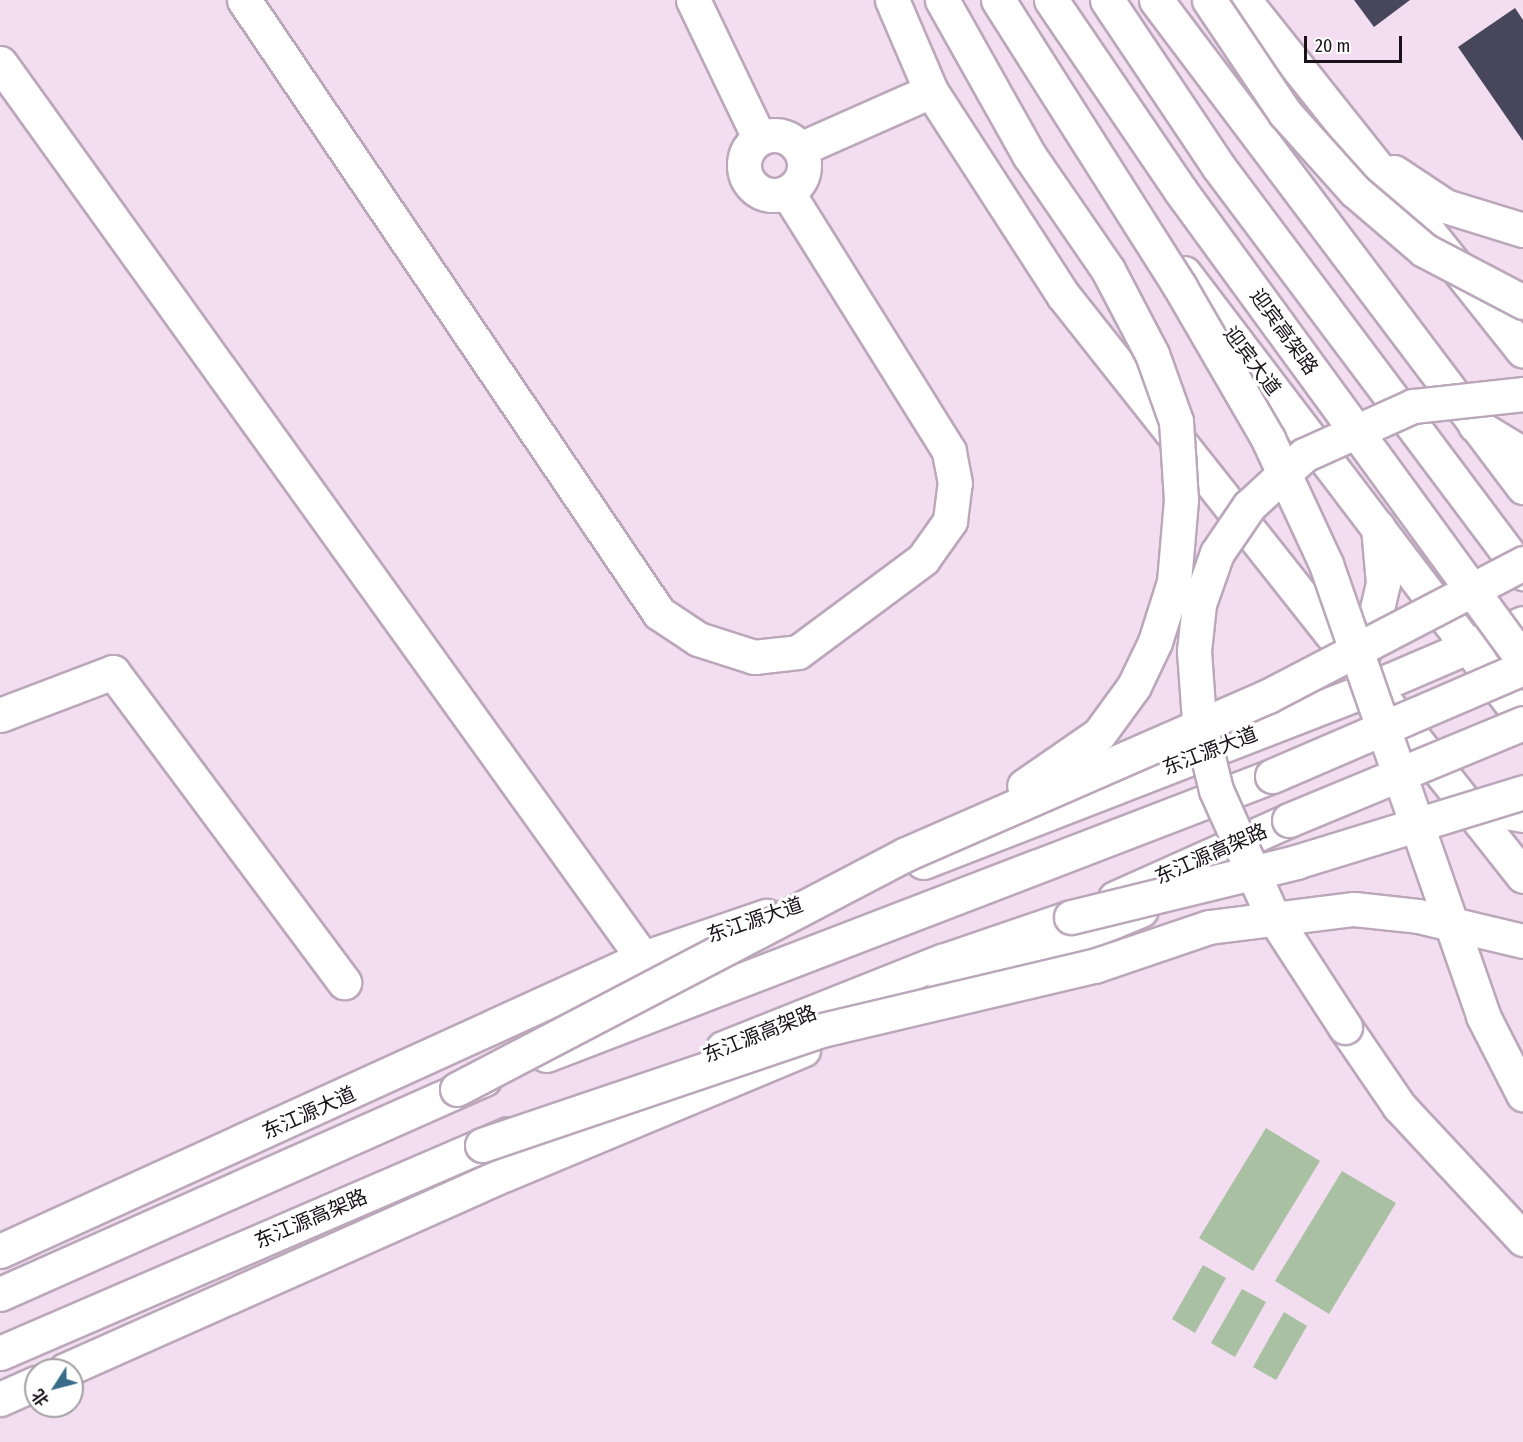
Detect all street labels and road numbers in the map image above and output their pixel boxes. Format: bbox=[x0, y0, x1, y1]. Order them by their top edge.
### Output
street label: 迎宾高架路 bbox=[1245, 284, 1323, 380]
street label: 迎宾大道 bbox=[1218, 322, 1286, 400]
street label: 东江源大道 bbox=[1159, 722, 1261, 780]
street label: 东江源高架路 bbox=[1151, 819, 1271, 889]
street label: 东江源大道 bbox=[704, 892, 806, 948]
street label: 东江源高架路 bbox=[700, 1000, 820, 1068]
street label: 东江源大道 bbox=[258, 1082, 360, 1144]
street label: 东江源高架路 bbox=[251, 1185, 371, 1253]

